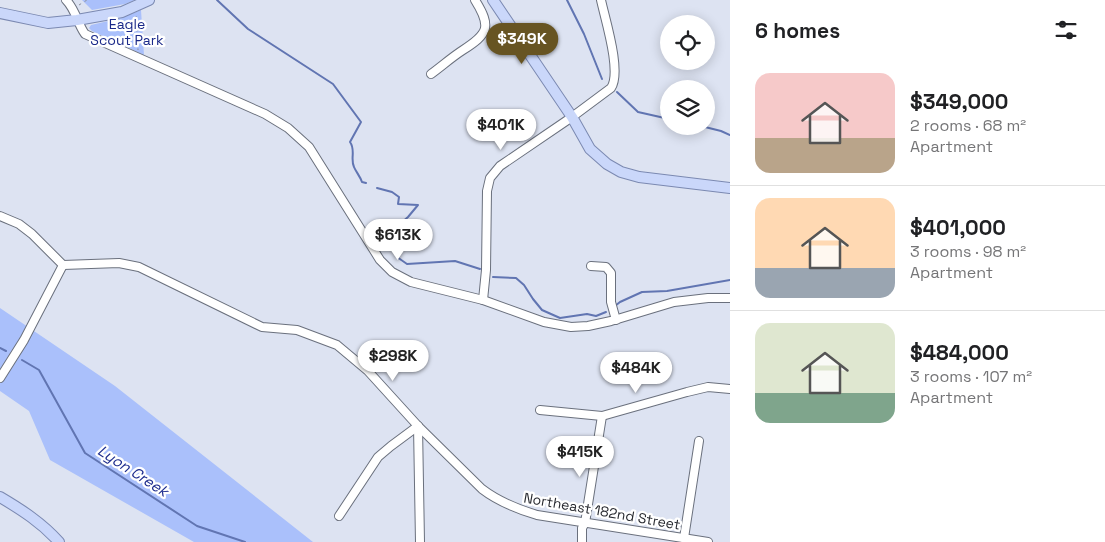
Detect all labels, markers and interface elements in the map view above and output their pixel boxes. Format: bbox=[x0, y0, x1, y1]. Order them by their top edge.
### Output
park label: Eagle Scout Park bbox=[90, 15, 164, 49]
map controls bbox=[660, 15, 715, 135]
button: locate bbox=[660, 15, 715, 70]
icon: filters bbox=[1052, 16, 1080, 44]
text: 6 homes bbox=[755, 17, 840, 44]
pin: $349K bbox=[487, 22, 557, 65]
text: $349K bbox=[497, 28, 547, 49]
button: layers bbox=[660, 80, 715, 135]
text: $349,000 bbox=[910, 88, 1008, 115]
icon: home bbox=[795, 93, 855, 153]
pin: $401K bbox=[466, 108, 536, 151]
text: $401K bbox=[477, 114, 525, 135]
text: 2 rooms · 68 m² bbox=[910, 115, 1026, 136]
text: Apartment bbox=[910, 136, 993, 157]
text: $401,000 bbox=[910, 214, 1006, 241]
pin: $613K bbox=[363, 218, 433, 261]
icon: home bbox=[795, 218, 855, 278]
text: $613K bbox=[375, 224, 421, 245]
text: 3 rooms · 98 m² bbox=[910, 241, 1026, 262]
text: Apartment bbox=[910, 262, 993, 283]
text: $484,000 bbox=[910, 339, 1009, 366]
pin: $298K bbox=[358, 340, 428, 382]
icon: home bbox=[795, 343, 855, 403]
text: $298K bbox=[369, 345, 417, 366]
pin: $484K bbox=[601, 352, 671, 394]
text: $484K bbox=[611, 357, 661, 378]
text: 3 rooms · 107 m² bbox=[910, 366, 1032, 387]
text: Apartment bbox=[910, 387, 993, 408]
pin: $415K bbox=[545, 436, 615, 478]
water label: Lyon Creek bbox=[94, 441, 174, 502]
text: $415K bbox=[557, 441, 603, 462]
street label: Northeast 182nd Street bbox=[522, 488, 682, 534]

